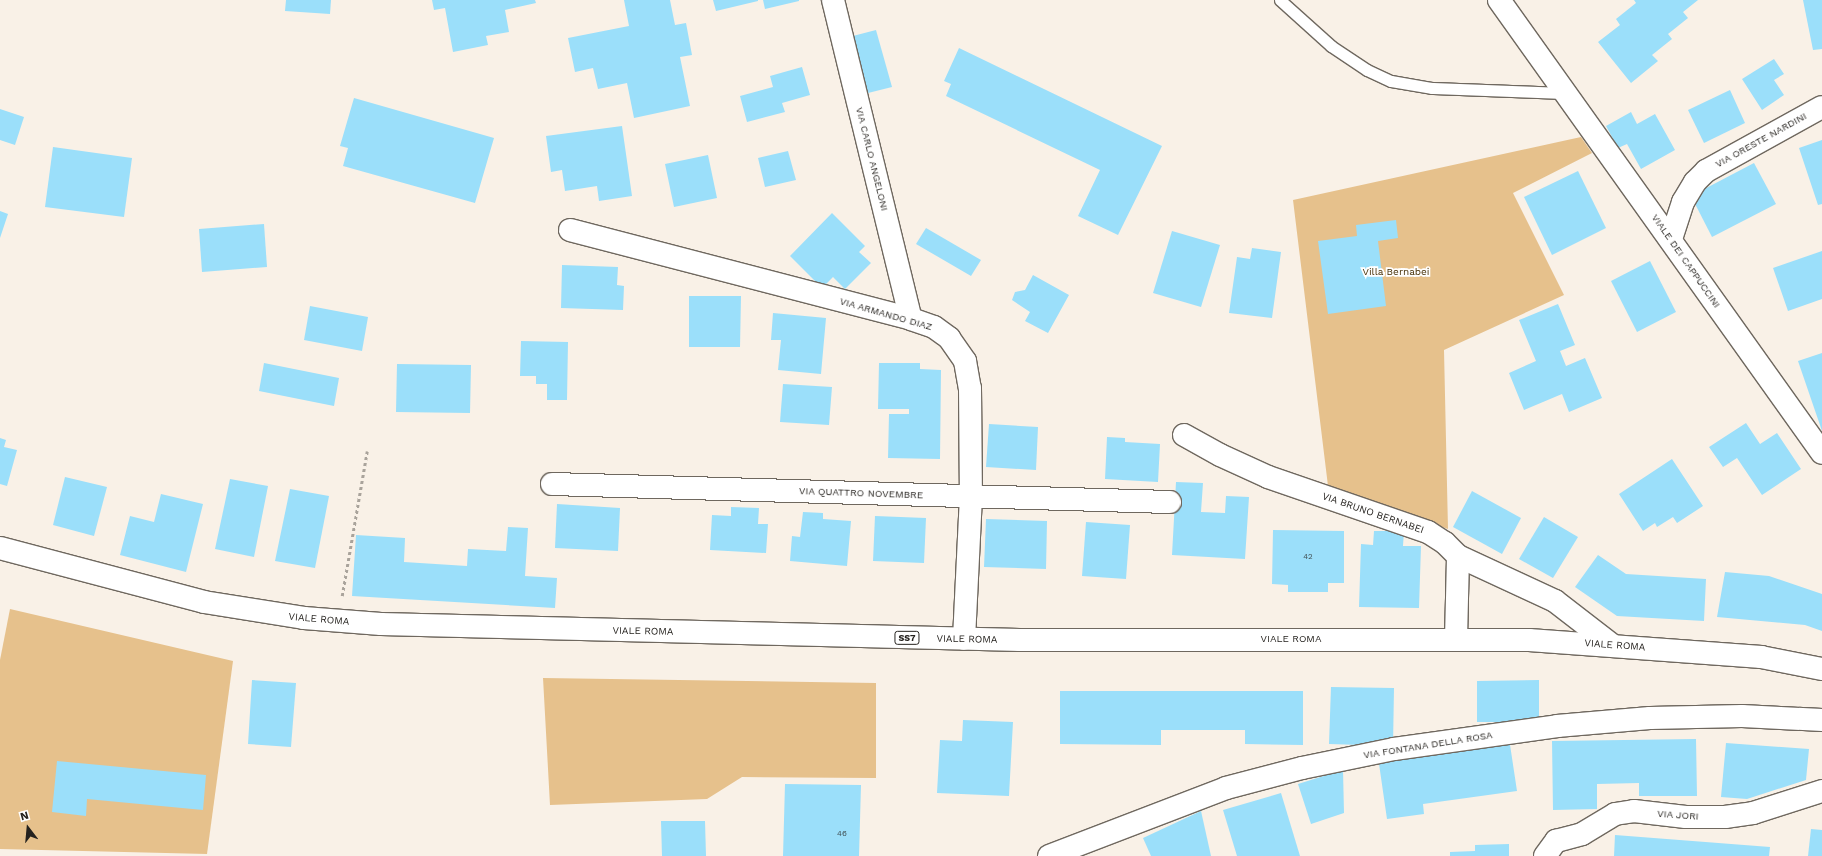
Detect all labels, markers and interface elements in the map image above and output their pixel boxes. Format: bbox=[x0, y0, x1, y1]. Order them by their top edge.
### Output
street label: VIA CARLO ANGELONI bbox=[853, 105, 891, 213]
street label: VIA ORESTE NARDINI bbox=[1713, 110, 1809, 170]
street label: VIALE DEI CAPPUCCINI bbox=[1649, 212, 1723, 310]
park label: Villa Bernabei bbox=[1362, 266, 1430, 278]
street label: VIA ARMANDO DIAZ bbox=[838, 295, 934, 333]
street label: VIA QUATTRO NOVEMBRE bbox=[798, 485, 924, 501]
street label: VIA BRUNO BERNABEI bbox=[1320, 490, 1426, 536]
house number: 42 bbox=[1303, 552, 1313, 562]
street label: VIALE ROMA bbox=[288, 610, 350, 628]
street label: VIALE ROMA bbox=[612, 624, 674, 638]
road number: SS7 bbox=[894, 631, 920, 645]
street label: VIALE ROMA bbox=[936, 632, 998, 646]
street label: VIALE ROMA bbox=[1260, 633, 1322, 645]
street label: VIALE ROMA bbox=[1584, 637, 1646, 653]
street label: VIA FONTANA DELLA ROSA bbox=[1362, 729, 1494, 761]
north arrow bbox=[8, 808, 48, 848]
street label: VIA JORI bbox=[1657, 808, 1699, 822]
text: N bbox=[19, 809, 30, 823]
house number: 46 bbox=[837, 829, 847, 839]

